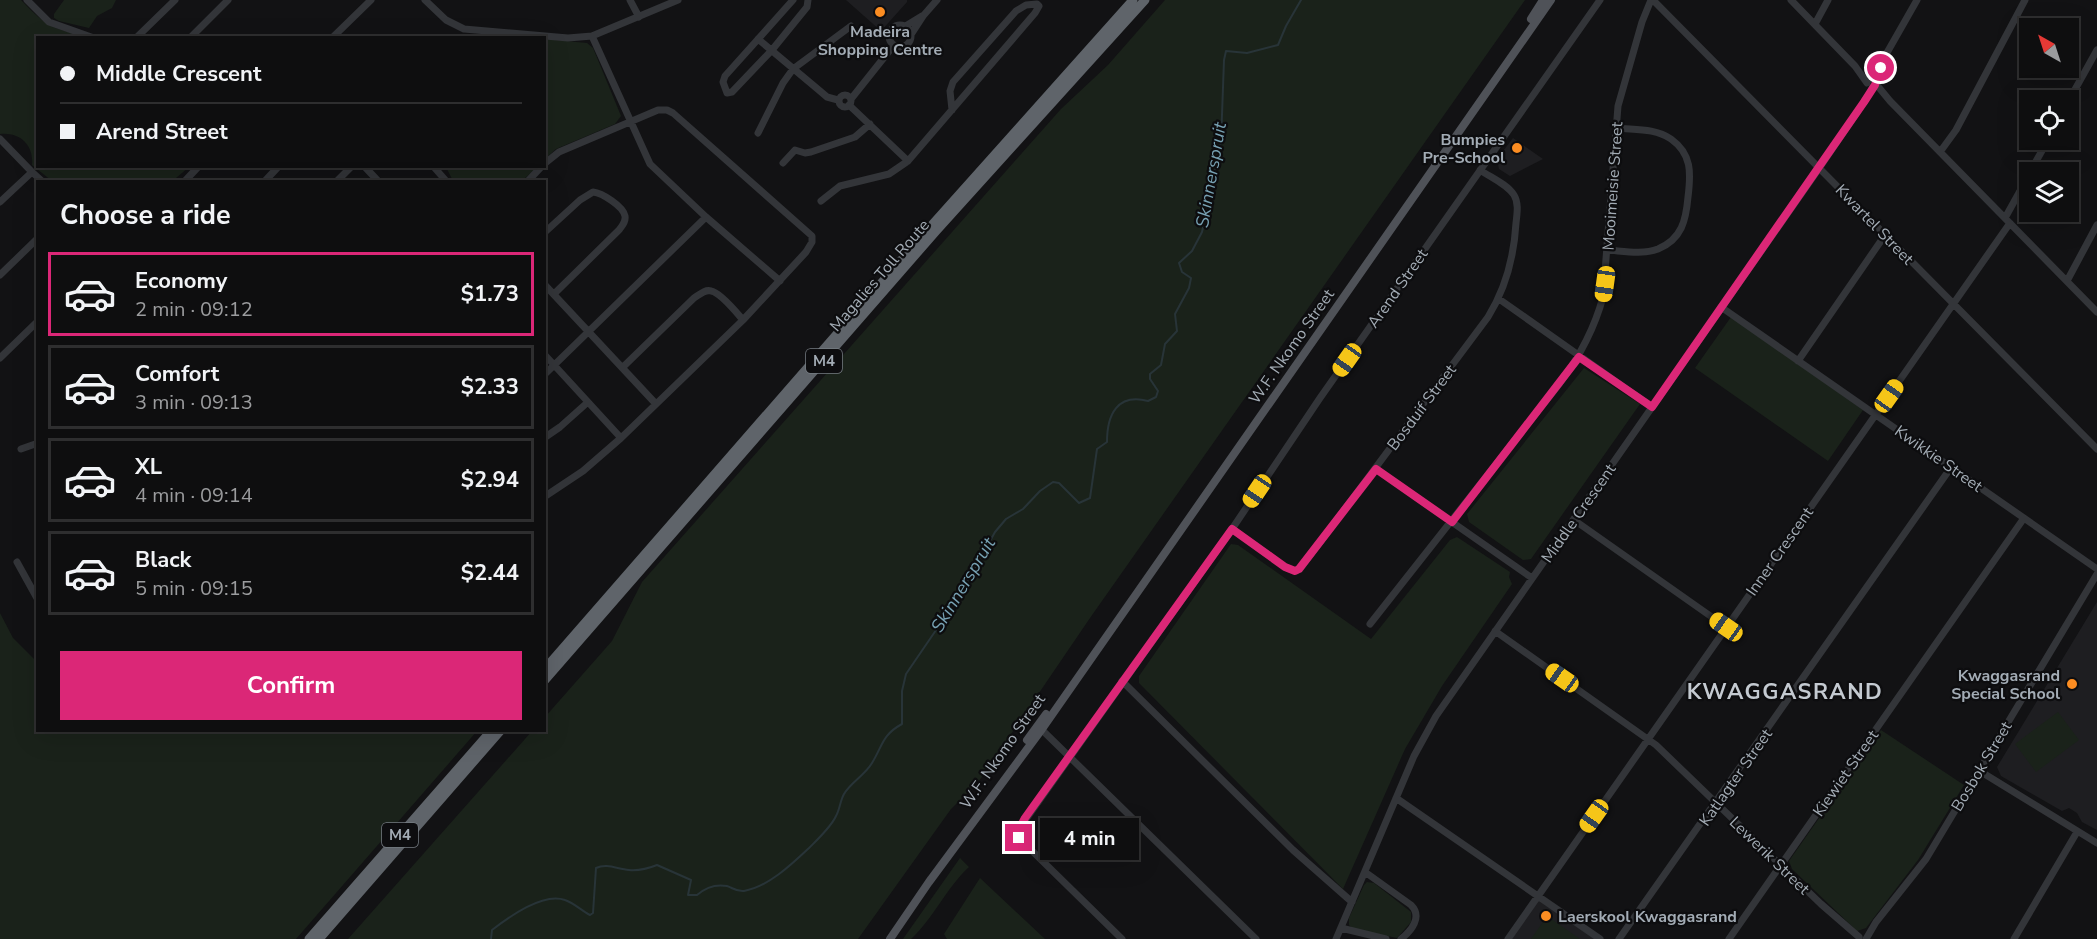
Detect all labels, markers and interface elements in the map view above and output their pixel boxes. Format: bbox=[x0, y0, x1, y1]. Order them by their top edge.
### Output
marker: Madeira Shopping Centre bbox=[873, 5, 887, 19]
north arrow bbox=[2019, 18, 2079, 78]
map controls bbox=[2019, 18, 2079, 222]
place label: Madeira Shopping Centre bbox=[818, 21, 943, 61]
route start bbox=[1867, 54, 1894, 81]
text: Middle Crescent bbox=[96, 59, 261, 89]
button: locate bbox=[2019, 90, 2079, 150]
text: Arend Street bbox=[96, 117, 228, 147]
water label: Skinnerspruit bbox=[1190, 120, 1232, 230]
street label: Mooimeisie Street bbox=[1598, 121, 1628, 251]
place label: Bumpies Pre-School bbox=[1423, 129, 1505, 169]
marker: Bumpies Pre-School bbox=[1510, 141, 1524, 155]
button: layers bbox=[2019, 162, 2079, 222]
street label: Kwartel Street bbox=[1830, 180, 1919, 270]
text: Choose a ride bbox=[60, 197, 231, 234]
street label: Magalies Toll Route bbox=[825, 215, 935, 336]
street label: Arend Street bbox=[1362, 244, 1433, 333]
car bbox=[1594, 265, 1616, 303]
text: Economy bbox=[135, 266, 227, 296]
icon: car bbox=[63, 267, 117, 321]
text: $1.73 bbox=[461, 279, 519, 309]
street label: W.F. Nkomo Street bbox=[1244, 284, 1340, 408]
text: 2 min · 09:12 bbox=[135, 296, 253, 323]
car bbox=[1329, 340, 1365, 380]
road number: M4 bbox=[806, 349, 842, 373]
text: Comfort bbox=[135, 359, 219, 389]
icon: car bbox=[63, 360, 117, 414]
street label: Bosduif Street bbox=[1382, 360, 1462, 455]
text: $2.33 bbox=[461, 372, 519, 402]
car bbox=[1871, 376, 1907, 416]
text: 3 min · 09:13 bbox=[135, 389, 253, 416]
street label: Kwikkie Street bbox=[1890, 420, 1987, 498]
text: XL bbox=[135, 452, 162, 482]
icon: car bbox=[63, 453, 117, 507]
street label: Middle Crescent bbox=[1536, 459, 1621, 568]
text: $2.94 bbox=[461, 465, 519, 495]
car bbox=[1239, 471, 1275, 511]
text: 4 min · 09:14 bbox=[135, 482, 253, 509]
street label: Inner Crescent bbox=[1741, 502, 1819, 600]
water label: Skinnerspruit bbox=[925, 532, 1001, 637]
text: Black bbox=[135, 545, 191, 575]
icon: car bbox=[63, 546, 117, 600]
text: $2.44 bbox=[461, 558, 519, 588]
text: 5 min · 09:15 bbox=[135, 575, 253, 602]
car bbox=[1706, 609, 1746, 645]
button: Confirm bbox=[60, 651, 522, 720]
car bbox=[1542, 660, 1582, 696]
place label: Kwaggasrand Special School bbox=[1951, 665, 2060, 705]
district label: KWAGGASRAND bbox=[1687, 677, 1883, 707]
marker: Kwaggasrand Special School bbox=[2065, 677, 2079, 691]
street label: W.F. Nkomo Street bbox=[955, 689, 1051, 813]
street label: Bosbok Street bbox=[1946, 717, 2018, 816]
street label: Katlagter Street bbox=[1694, 724, 1778, 831]
street label: Kiewiet Street bbox=[1808, 726, 1884, 821]
car bbox=[1576, 796, 1612, 836]
street label: Lewerik Street bbox=[1724, 812, 1815, 900]
callout: 4 min bbox=[1040, 817, 1139, 859]
road number: M4 bbox=[382, 823, 418, 847]
route end bbox=[1005, 824, 1032, 851]
text: 4 min bbox=[1064, 825, 1115, 852]
place label: Laerskool Kwaggasrand bbox=[1558, 906, 1737, 928]
marker: Laerskool Kwaggasrand bbox=[1539, 909, 1553, 923]

